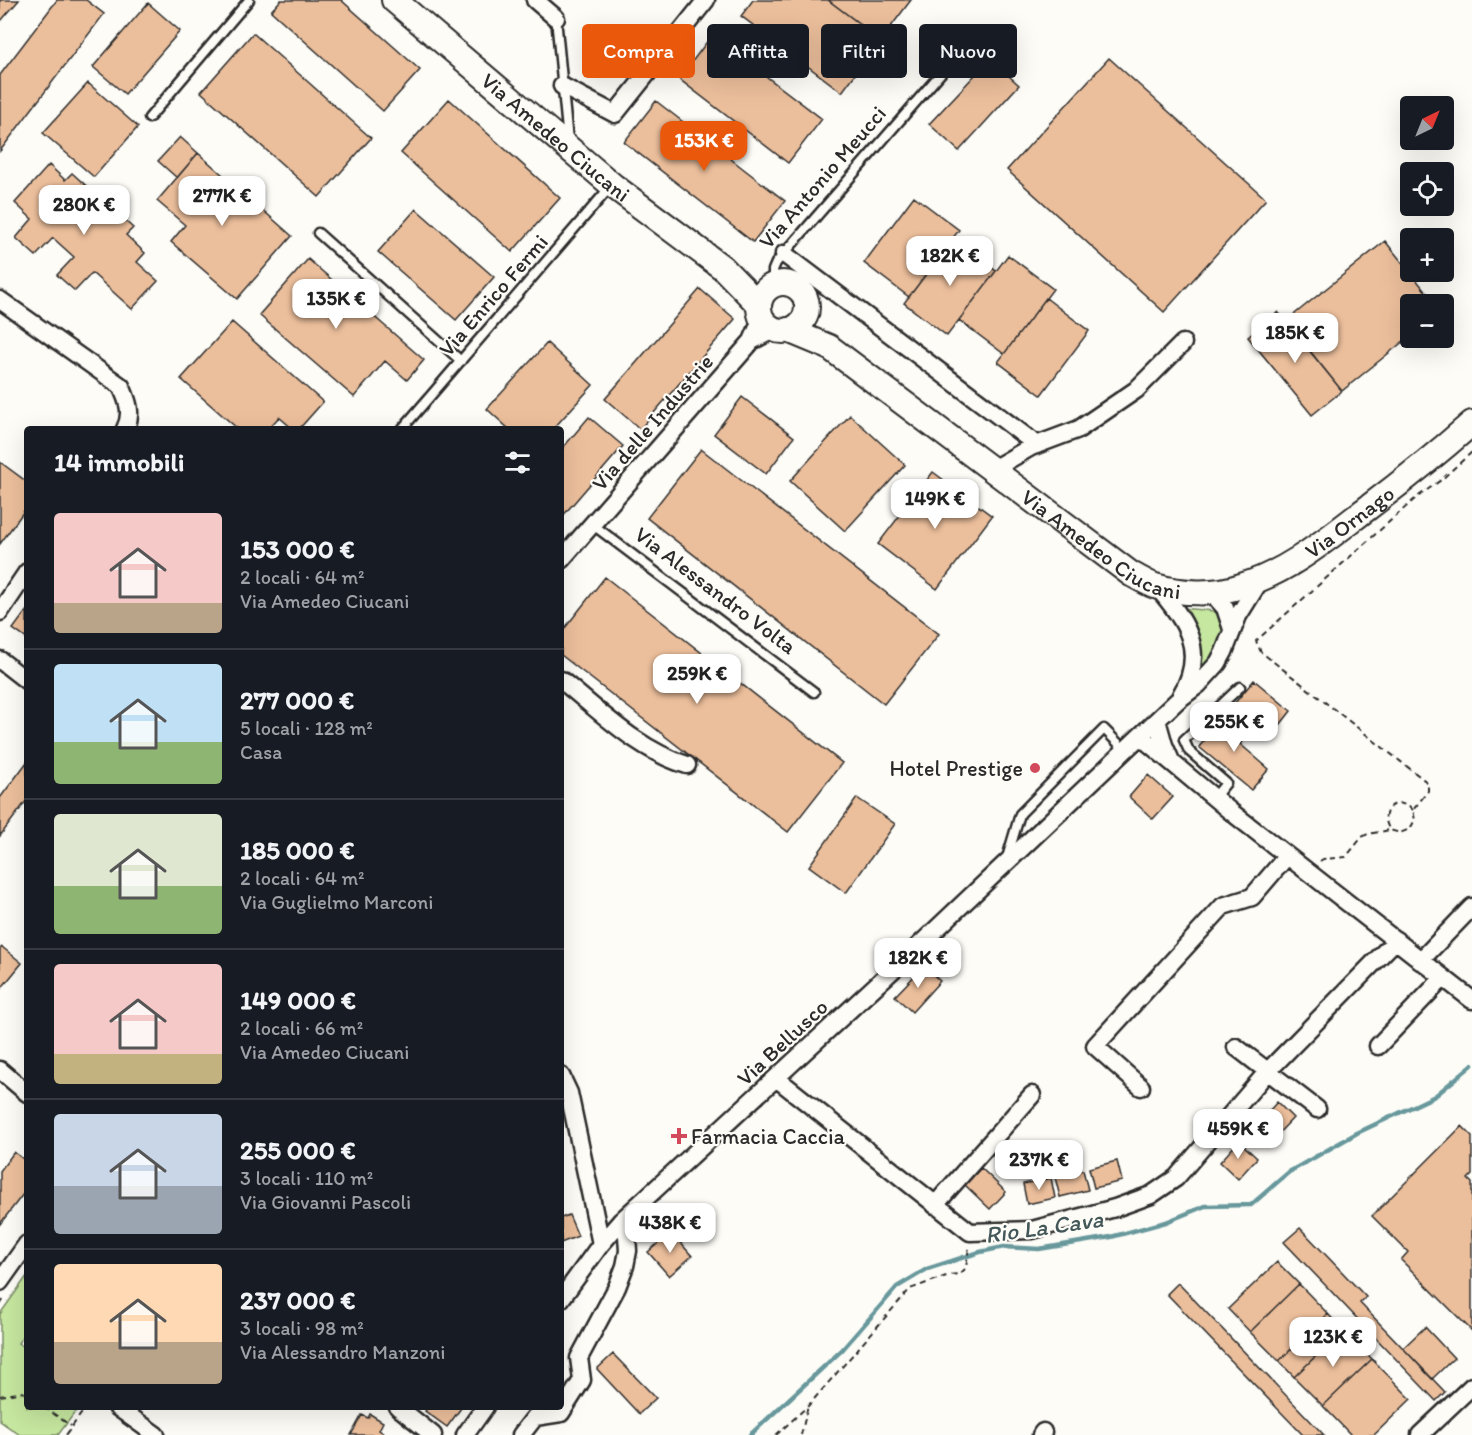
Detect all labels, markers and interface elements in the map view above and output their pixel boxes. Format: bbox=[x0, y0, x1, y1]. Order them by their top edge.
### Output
chip: Compra bbox=[582, 24, 695, 78]
chip: Affitta bbox=[707, 24, 809, 78]
chip: Filtri bbox=[821, 24, 907, 78]
chip: Nuovo bbox=[919, 24, 1017, 78]
street label: Via Amedeo Ciucani bbox=[476, 67, 635, 208]
north arrow bbox=[1400, 96, 1454, 150]
map controls bbox=[1400, 96, 1454, 348]
street label: Via Antonio Meucci bbox=[753, 100, 892, 254]
pin: 153K € bbox=[655, 121, 753, 172]
text: 153K € bbox=[674, 128, 734, 152]
button: locate bbox=[1400, 162, 1454, 216]
pin: 277K € bbox=[173, 176, 271, 227]
text: 277K € bbox=[192, 183, 252, 207]
pin: 280K € bbox=[35, 185, 133, 236]
text: 280K € bbox=[53, 192, 115, 216]
button: + bbox=[1400, 228, 1454, 282]
street label: Via Enrico Fermi bbox=[433, 229, 554, 362]
pin: 182K € bbox=[901, 236, 999, 287]
text: 182K € bbox=[920, 243, 980, 267]
pin: 135K € bbox=[287, 279, 385, 330]
text: 135K € bbox=[306, 286, 366, 310]
button: − bbox=[1400, 294, 1454, 348]
pin: 185K € bbox=[1246, 313, 1344, 364]
text: 185K € bbox=[1265, 320, 1325, 344]
street label: Via delle Industrie bbox=[586, 349, 719, 496]
text: 14 immobili bbox=[54, 446, 184, 478]
icon: filters bbox=[501, 446, 534, 479]
pin: 149K € bbox=[886, 479, 984, 530]
street label: Via Ornago bbox=[1300, 480, 1400, 565]
street label: Via Amedeo Ciucani bbox=[1016, 483, 1182, 605]
text: 149K € bbox=[905, 486, 965, 510]
street label: Via Alessandro Volta bbox=[629, 521, 802, 660]
text: 153 000 € bbox=[240, 533, 354, 565]
icon: home bbox=[102, 537, 174, 609]
text: 2 locali · 64 m² bbox=[240, 565, 365, 589]
text: Via Amedeo Ciucani bbox=[240, 589, 409, 613]
pin: 259K € bbox=[648, 654, 746, 705]
text: 259K € bbox=[667, 661, 727, 685]
text: 277 000 € bbox=[240, 684, 354, 716]
icon: home bbox=[102, 688, 174, 760]
pin: 255K € bbox=[1185, 702, 1283, 753]
text: 255K € bbox=[1204, 709, 1264, 733]
text: 5 locali · 128 m² bbox=[240, 716, 373, 740]
text: Casa bbox=[240, 740, 282, 764]
place label: Hotel Prestige bbox=[889, 755, 1023, 782]
marker: Hotel Prestige bbox=[1028, 761, 1042, 775]
text: 185 000 € bbox=[240, 834, 355, 866]
icon: home bbox=[102, 838, 174, 910]
text: 2 locali · 64 m² bbox=[240, 866, 365, 890]
text: Via Guglielmo Marconi bbox=[240, 890, 433, 914]
pin: 182K € bbox=[869, 938, 967, 989]
text: 182K € bbox=[888, 945, 948, 969]
text: 149 000 € bbox=[240, 984, 356, 1016]
icon: home bbox=[102, 988, 174, 1060]
street label: Via Bellusco bbox=[731, 993, 834, 1091]
text: 2 locali · 66 m² bbox=[240, 1016, 363, 1040]
text: Via Amedeo Ciucani bbox=[240, 1040, 409, 1064]
pin: 459K € bbox=[1189, 1109, 1287, 1160]
text: 459K € bbox=[1207, 1116, 1269, 1140]
place label: Farmacia Caccia bbox=[691, 1123, 845, 1150]
marker: Farmacia Caccia bbox=[672, 1129, 686, 1143]
text: 255 000 € bbox=[240, 1134, 356, 1166]
icon: home bbox=[102, 1138, 174, 1210]
pin: 237K € bbox=[990, 1140, 1088, 1191]
text: 237K € bbox=[1009, 1147, 1069, 1171]
text: 3 locali · 110 m² bbox=[240, 1166, 373, 1190]
text: Via Giovanni Pascoli bbox=[240, 1190, 411, 1214]
pin: 438K € bbox=[621, 1203, 719, 1254]
water label: Rio La Cava bbox=[983, 1204, 1106, 1249]
text: 438K € bbox=[639, 1210, 701, 1234]
text: 237 000 € bbox=[240, 1284, 355, 1316]
icon: home bbox=[102, 1288, 174, 1360]
text: 3 locali · 98 m² bbox=[240, 1316, 364, 1340]
pin: 123K € bbox=[1284, 1317, 1382, 1368]
text: 123K € bbox=[1303, 1324, 1363, 1348]
text: Via Alessandro Manzoni bbox=[240, 1340, 445, 1364]

